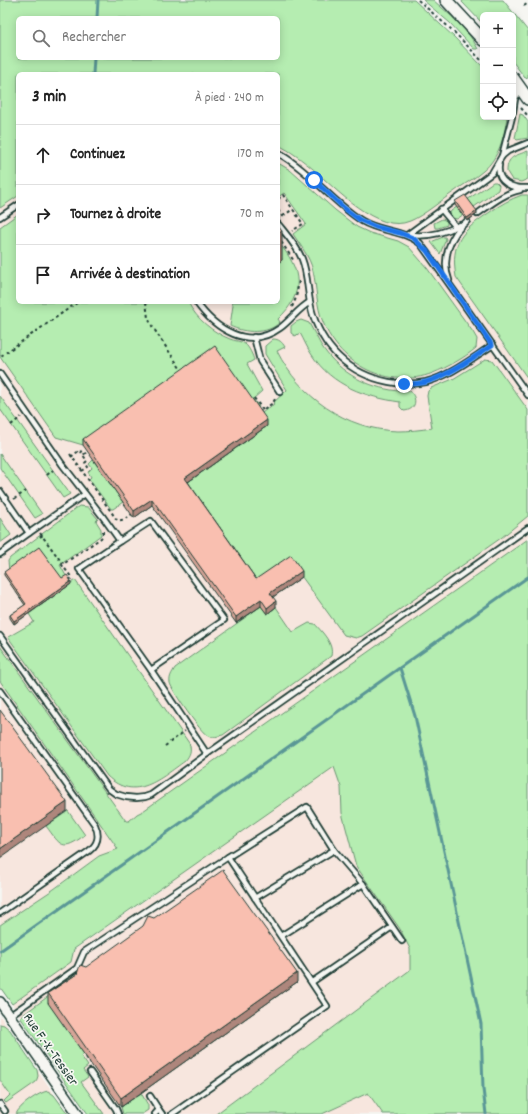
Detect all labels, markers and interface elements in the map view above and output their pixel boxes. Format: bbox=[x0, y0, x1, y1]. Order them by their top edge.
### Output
map controls bbox=[480, 12, 516, 120]
button: + bbox=[480, 12, 516, 48]
search box bbox=[16, 16, 280, 60]
icon: search bbox=[30, 27, 52, 49]
text: Rechercher bbox=[62, 27, 126, 49]
button: − bbox=[480, 48, 516, 84]
button: locate bbox=[480, 84, 516, 120]
text: 3 min bbox=[32, 86, 66, 110]
text: À pied · 240 m bbox=[195, 89, 264, 108]
icon: ahead bbox=[32, 144, 54, 166]
text: Continuez bbox=[70, 144, 125, 166]
text: 170 m bbox=[237, 145, 264, 164]
route start bbox=[305, 171, 323, 189]
icon: right bbox=[32, 204, 54, 226]
text: Tournez à droite bbox=[70, 204, 161, 226]
text: 70 m bbox=[240, 205, 264, 224]
icon: arrive bbox=[32, 264, 54, 286]
text: Arrivée à destination bbox=[70, 264, 190, 286]
route end bbox=[395, 375, 413, 393]
street label: Rue F.-X.-Tessier bbox=[17, 1009, 83, 1091]

